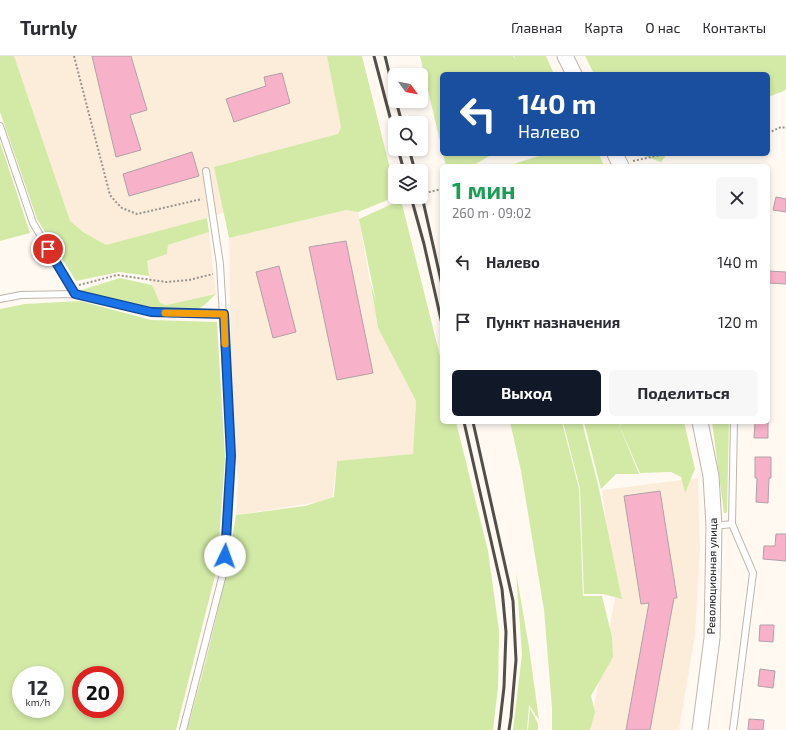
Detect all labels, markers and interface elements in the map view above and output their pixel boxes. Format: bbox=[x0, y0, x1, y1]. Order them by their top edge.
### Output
text: Turnly bbox=[20, 16, 77, 39]
text: Главная bbox=[511, 19, 562, 36]
text: Карта bbox=[584, 19, 623, 36]
text: О нас bbox=[645, 19, 681, 36]
text: Контакты bbox=[703, 19, 766, 36]
north arrow bbox=[388, 68, 428, 108]
map controls bbox=[388, 68, 428, 204]
text: 140 m bbox=[518, 86, 596, 120]
icon: left bbox=[452, 88, 504, 140]
button: search bbox=[388, 116, 428, 156]
text: Налево bbox=[518, 120, 580, 142]
button: layers bbox=[388, 164, 428, 204]
text: 1 мин bbox=[452, 175, 516, 204]
button: close bbox=[716, 177, 758, 219]
text: 260 m · 09:02 bbox=[452, 205, 531, 221]
pin bbox=[31, 232, 65, 266]
icon: arrive bbox=[37, 238, 59, 260]
icon: left bbox=[452, 251, 474, 273]
text: Налево bbox=[486, 253, 540, 271]
text: 140 m bbox=[717, 253, 758, 271]
icon: arrive bbox=[452, 311, 474, 333]
text: Пункт назначения bbox=[486, 313, 620, 331]
text: 120 m bbox=[718, 313, 758, 331]
button: Выход bbox=[452, 370, 601, 416]
button: Поделиться bbox=[609, 370, 758, 416]
street label: Революционная улица bbox=[704, 517, 720, 635]
position arrow bbox=[204, 535, 246, 577]
speed limit sign: 20 bbox=[72, 666, 124, 718]
text: 12 bbox=[28, 675, 48, 699]
text: km/h bbox=[26, 696, 50, 708]

